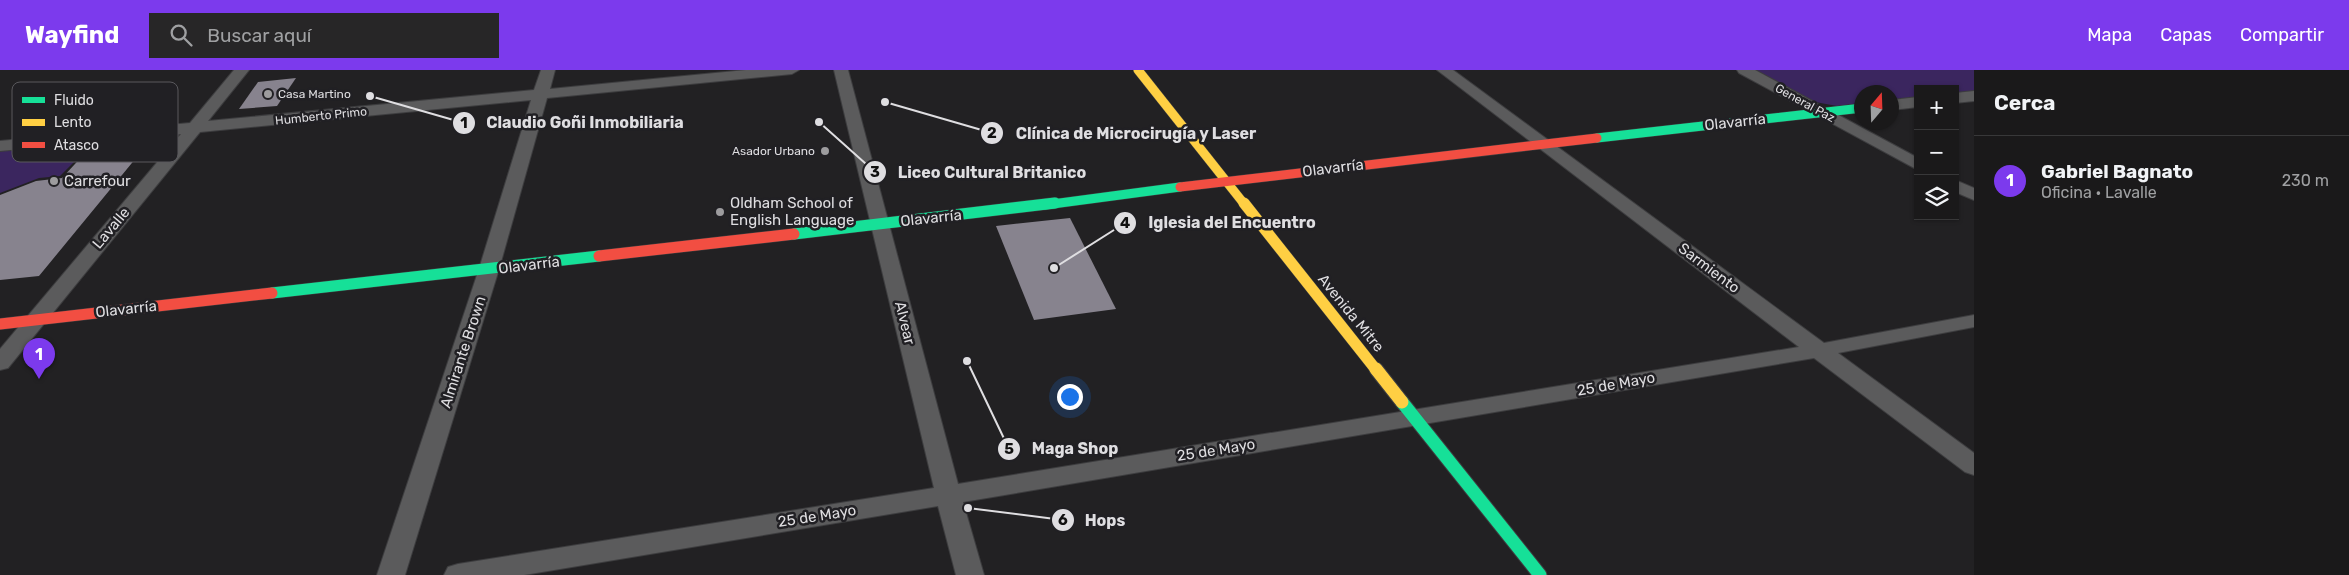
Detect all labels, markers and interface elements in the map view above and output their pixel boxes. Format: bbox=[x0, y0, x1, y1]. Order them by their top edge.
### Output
search box bbox=[149, 13, 499, 58]
text: Wayfind bbox=[25, 21, 119, 49]
icon: search bbox=[167, 21, 195, 49]
text: Buscar aquí bbox=[207, 24, 311, 47]
text: Mapa bbox=[2087, 24, 2132, 46]
text: Capas bbox=[2160, 24, 2212, 46]
text: Compartir bbox=[2240, 24, 2324, 46]
street label: General Paz bbox=[1773, 81, 1837, 125]
legend bbox=[12, 82, 178, 162]
north arrow bbox=[1854, 85, 1899, 130]
map controls bbox=[1914, 85, 1959, 220]
button: + bbox=[1914, 85, 1959, 130]
place label: Casa Martino bbox=[278, 87, 351, 101]
marker: Casa Martino bbox=[262, 88, 274, 100]
text: Cerca bbox=[1994, 90, 2055, 115]
text: Fluido bbox=[54, 92, 94, 109]
street label: Humberto Primo bbox=[274, 104, 368, 128]
callout: Claudio Goñi Inmobiliaria bbox=[452, 107, 694, 138]
street label: Olavarría bbox=[1703, 110, 1767, 134]
text: Claudio Goñi Inmobiliaria bbox=[486, 113, 684, 132]
text: Lento bbox=[54, 114, 91, 131]
text: 1 bbox=[460, 114, 468, 132]
callout: Clínica de Microcirugía y Laser bbox=[980, 118, 1266, 149]
text: 2 bbox=[987, 124, 997, 142]
text: Clínica de Microcirugía y Laser bbox=[1016, 124, 1257, 143]
button: − bbox=[1914, 130, 1959, 175]
text: Atasco bbox=[54, 137, 99, 154]
place label: Asador Urbano bbox=[732, 144, 815, 158]
marker: Asador Urbano bbox=[819, 145, 831, 157]
street label: Olavarría bbox=[1301, 155, 1365, 181]
callout: Liceo Cultural Britanico bbox=[863, 156, 1097, 187]
text: Gabriel Bagnato bbox=[2041, 160, 2193, 183]
text: 3 bbox=[870, 163, 880, 181]
text: Liceo Cultural Britanico bbox=[898, 163, 1087, 182]
text: 1 bbox=[2006, 171, 2014, 190]
text: 230 m bbox=[2282, 171, 2329, 190]
place label: Carrefour bbox=[64, 172, 131, 190]
marker: Carrefour bbox=[48, 175, 60, 187]
button: layers bbox=[1914, 175, 1959, 220]
text: Oficina · Lavalle bbox=[2041, 183, 2157, 202]
place label: Oldham School of English Language bbox=[730, 194, 854, 229]
street label: Lavalle bbox=[88, 204, 134, 252]
marker: Oldham School of English Language bbox=[714, 206, 726, 218]
street label: Olavarría bbox=[899, 206, 963, 230]
callout: Iglesia del Encuentro bbox=[1113, 207, 1325, 238]
text: Iglesia del Encuentro bbox=[1148, 213, 1316, 232]
text: 4 bbox=[1120, 214, 1130, 232]
street label: Sarmiento bbox=[1675, 239, 1743, 297]
street label: Olavarría bbox=[497, 252, 561, 278]
street label: Avenida Mitre bbox=[1314, 270, 1388, 356]
street label: Almirante Brown bbox=[436, 294, 490, 410]
street label: Olavarría bbox=[94, 297, 158, 321]
street label: Alvear bbox=[891, 299, 919, 347]
pin: 1 bbox=[23, 338, 55, 379]
street label: 25 de Mayo bbox=[1576, 368, 1656, 400]
your location bbox=[1057, 384, 1083, 410]
callout: Maga Shop bbox=[997, 433, 1128, 464]
street label: 25 de Mayo bbox=[1176, 435, 1256, 465]
text: Maga Shop bbox=[1032, 439, 1118, 458]
text: 5 bbox=[1004, 440, 1014, 458]
street label: 25 de Mayo bbox=[777, 501, 857, 531]
callout: Hops bbox=[1050, 504, 1136, 535]
text: 6 bbox=[1058, 511, 1068, 529]
text: Hops bbox=[1085, 511, 1125, 530]

